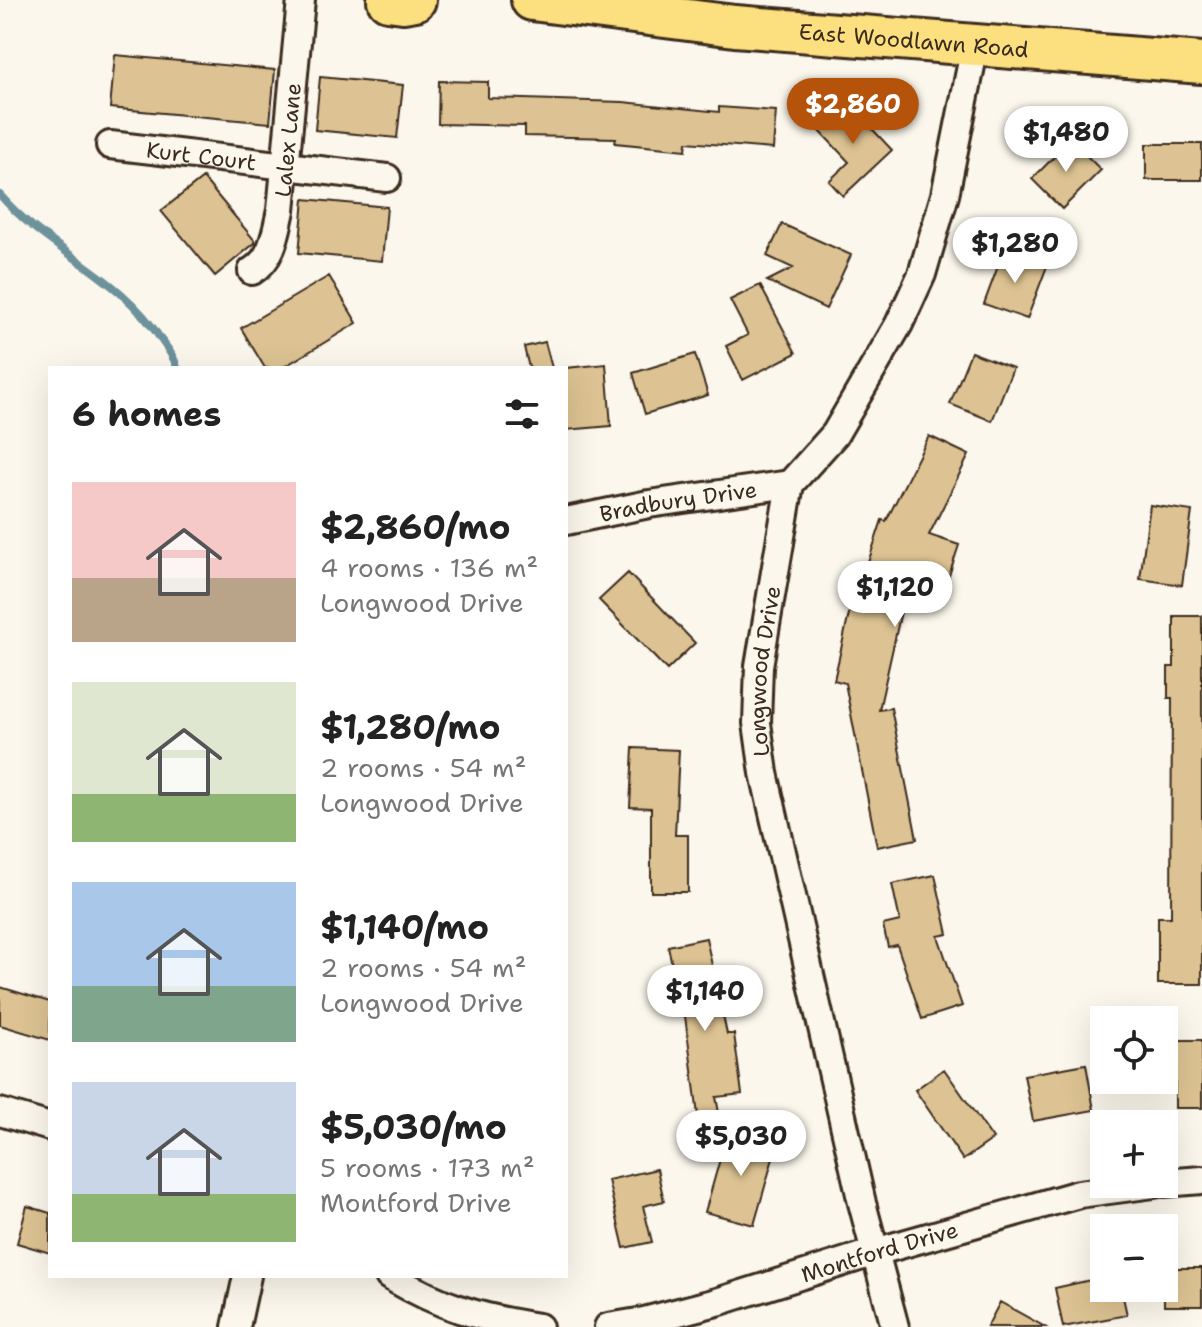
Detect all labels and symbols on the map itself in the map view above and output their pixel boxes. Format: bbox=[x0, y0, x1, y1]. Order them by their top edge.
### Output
street label: East Woodlawn Road bbox=[798, 17, 1030, 64]
pin: $2,860 bbox=[788, 78, 918, 146]
street label: Lalex Lane bbox=[268, 82, 308, 199]
pin: $1,480 bbox=[1001, 106, 1131, 174]
street label: Kurt Court bbox=[145, 135, 258, 177]
pin: $1,280 bbox=[950, 217, 1080, 285]
street label: Bradbury Drive bbox=[597, 475, 759, 529]
pin: $1,120 bbox=[830, 561, 960, 629]
street label: Longwood Drive bbox=[743, 583, 787, 759]
pin: $1,140 bbox=[640, 965, 770, 1033]
pin: $5,030 bbox=[676, 1110, 806, 1178]
street label: Montford Drive bbox=[798, 1215, 961, 1289]

